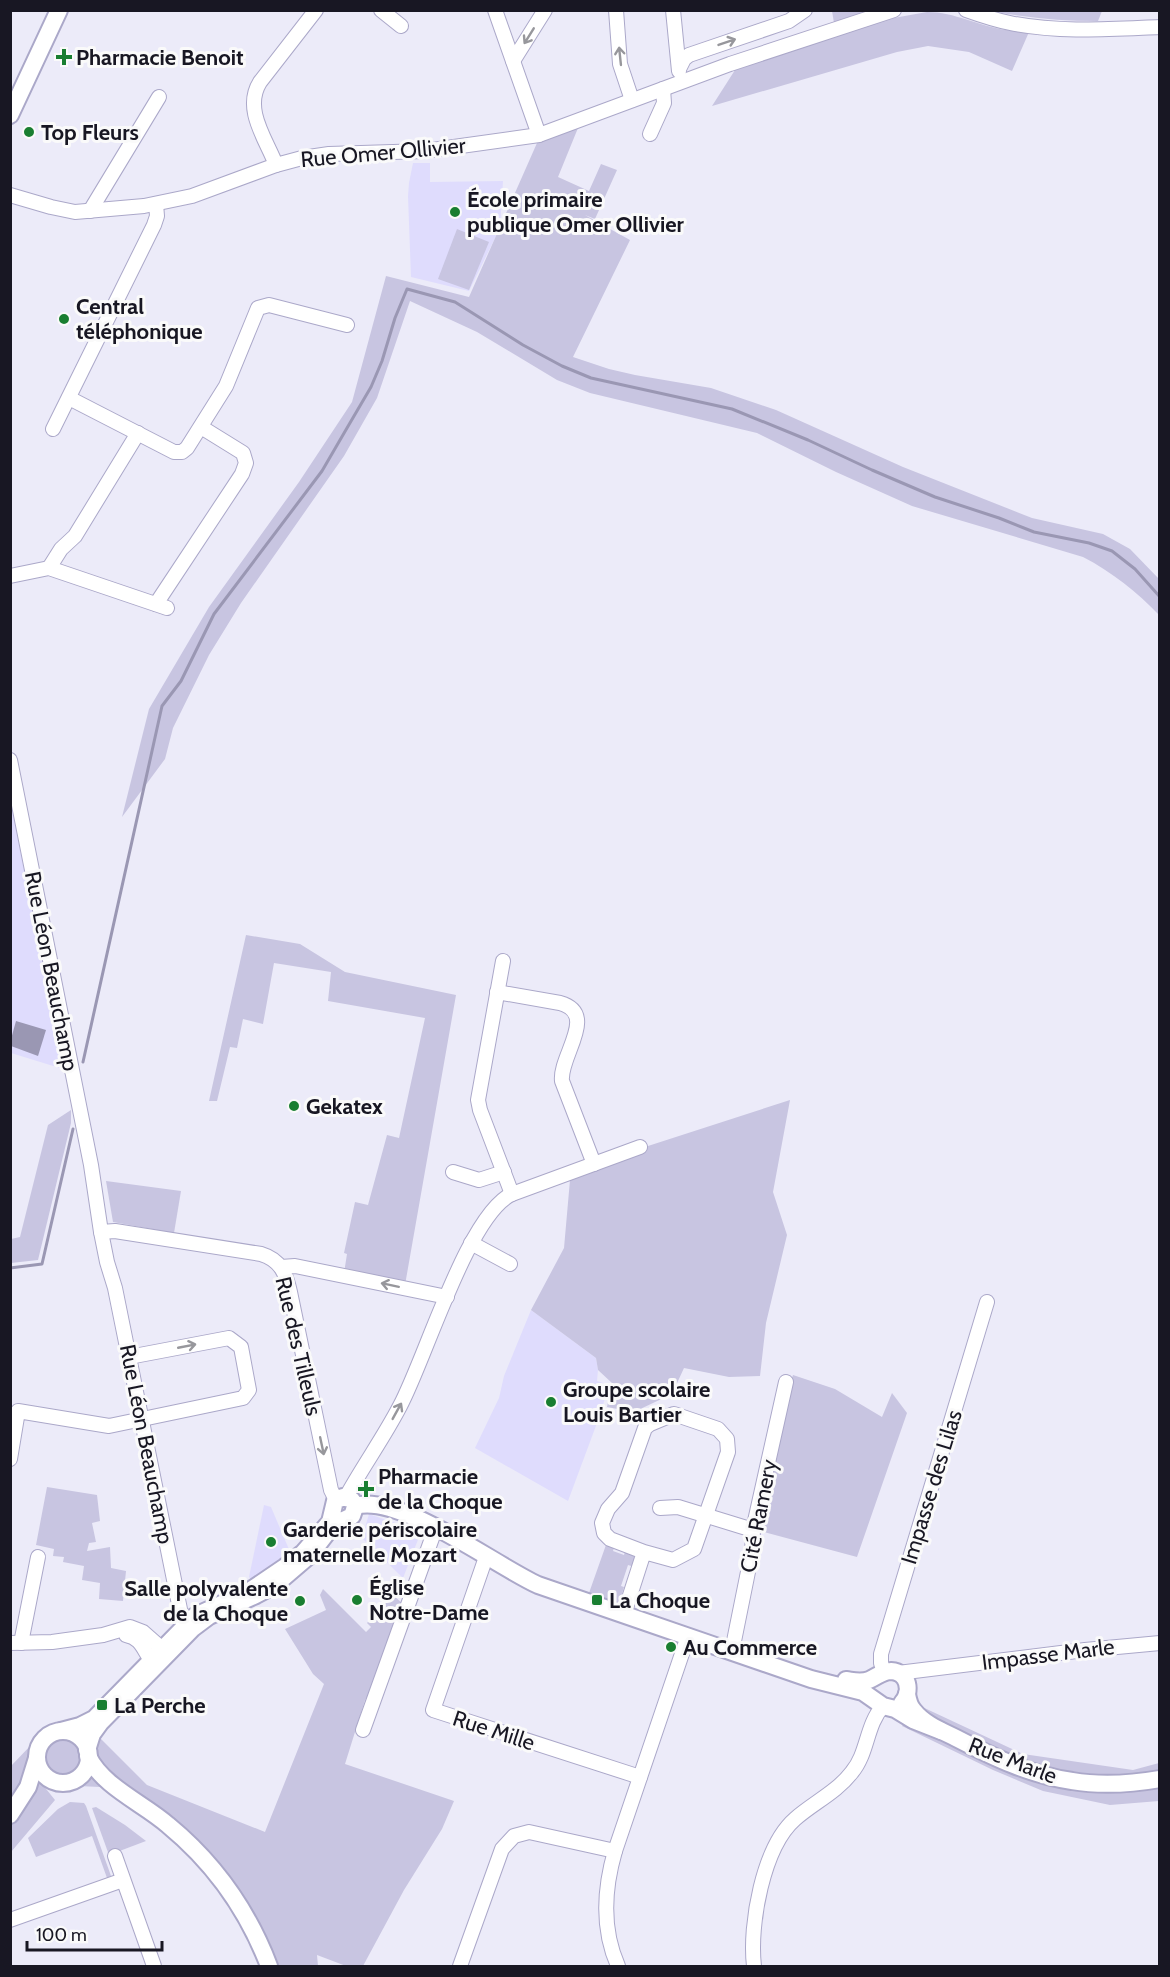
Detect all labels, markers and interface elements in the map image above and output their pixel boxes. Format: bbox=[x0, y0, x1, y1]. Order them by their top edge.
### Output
one-way arrow bbox=[523, 27, 535, 44]
one-way arrow bbox=[717, 36, 736, 47]
place label: Pharmacie Benoit bbox=[76, 44, 244, 71]
one-way arrow bbox=[614, 47, 625, 67]
marker: Pharmacie Benoit bbox=[57, 50, 71, 64]
place label: Top Fleurs bbox=[41, 119, 139, 146]
marker: Top Fleurs bbox=[22, 125, 36, 139]
street label: Rue Omer Ollivier bbox=[299, 132, 467, 173]
place label: École primaire publique Omer Ollivier bbox=[467, 186, 685, 238]
marker: École primaire publique Omer Ollivier bbox=[448, 205, 462, 219]
place label: Central téléphonique bbox=[76, 293, 203, 345]
marker: Central téléphonique bbox=[57, 312, 71, 326]
street label: Rue Léon Beauchamp bbox=[19, 869, 84, 1073]
place label: Gekatex bbox=[306, 1093, 383, 1120]
marker: Gekatex bbox=[287, 1099, 301, 1113]
street label: Rue des Tilleuls bbox=[269, 1274, 328, 1418]
one-way arrow bbox=[380, 1279, 400, 1290]
one-way arrow bbox=[176, 1340, 196, 1351]
street label: Rue Léon Beauchamp bbox=[114, 1342, 179, 1546]
place label: Groupe scolaire Louis Bartier bbox=[563, 1376, 710, 1428]
marker: Groupe scolaire Louis Bartier bbox=[544, 1395, 558, 1409]
one-way arrow bbox=[391, 1403, 403, 1420]
street label: Impasse des Lilas bbox=[895, 1407, 968, 1568]
one-way arrow bbox=[317, 1436, 328, 1456]
street label: Cité Ramery bbox=[734, 1457, 783, 1575]
place label: Pharmacie de la Choque bbox=[378, 1463, 503, 1515]
marker: Pharmacie de la Choque bbox=[359, 1482, 373, 1496]
place label: Garderie périscolaire maternelle Mozart bbox=[283, 1516, 477, 1568]
marker: Garderie périscolaire maternelle Mozart bbox=[264, 1535, 278, 1549]
place label: Église Notre-Dame bbox=[369, 1574, 489, 1626]
place label: Salle polyvalente de la Choque bbox=[124, 1575, 288, 1627]
place label: La Choque bbox=[609, 1587, 710, 1614]
marker: Église Notre-Dame bbox=[350, 1593, 364, 1607]
marker: La Choque bbox=[590, 1593, 604, 1607]
marker: Salle polyvalente de la Choque bbox=[293, 1594, 307, 1608]
street label: Impasse Marle bbox=[980, 1633, 1116, 1676]
place label: Au Commerce bbox=[683, 1634, 817, 1661]
marker: Au Commerce bbox=[664, 1640, 678, 1654]
place label: La Perche bbox=[114, 1692, 206, 1719]
marker: La Perche bbox=[95, 1698, 109, 1712]
street label: Rue Mille bbox=[449, 1705, 538, 1756]
street label: Rue Marle bbox=[965, 1731, 1061, 1790]
scale bar bbox=[27, 1914, 162, 1952]
text: 100 m bbox=[36, 1924, 87, 1946]

